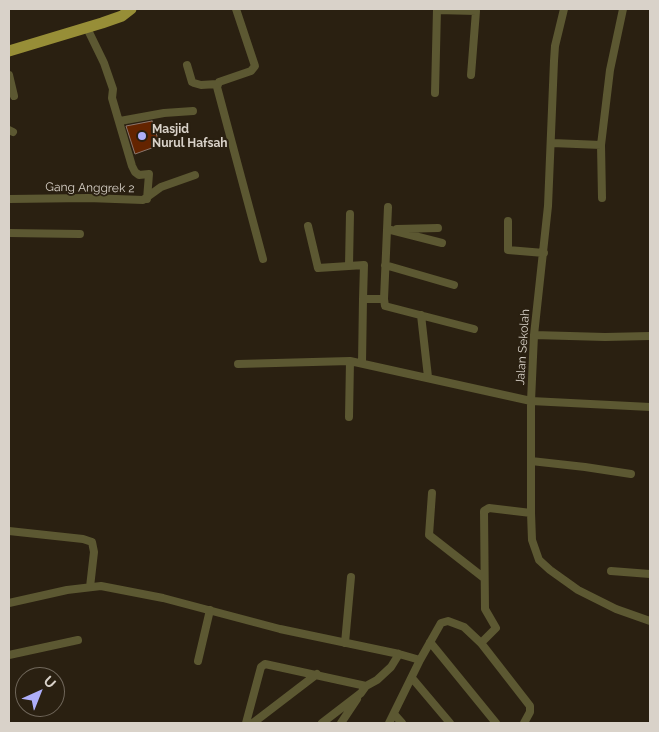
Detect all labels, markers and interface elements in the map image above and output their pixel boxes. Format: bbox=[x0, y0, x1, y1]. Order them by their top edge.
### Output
place label: Masjid Nurul Hafsah bbox=[152, 122, 228, 150]
marker: Masjid Nurul Hafsah bbox=[136, 130, 148, 142]
street label: Gang Anggrek 2 bbox=[45, 180, 135, 196]
street label: Jalan Sekolah bbox=[513, 308, 533, 386]
north arrow bbox=[15, 667, 65, 717]
text: U bbox=[40, 673, 59, 691]

